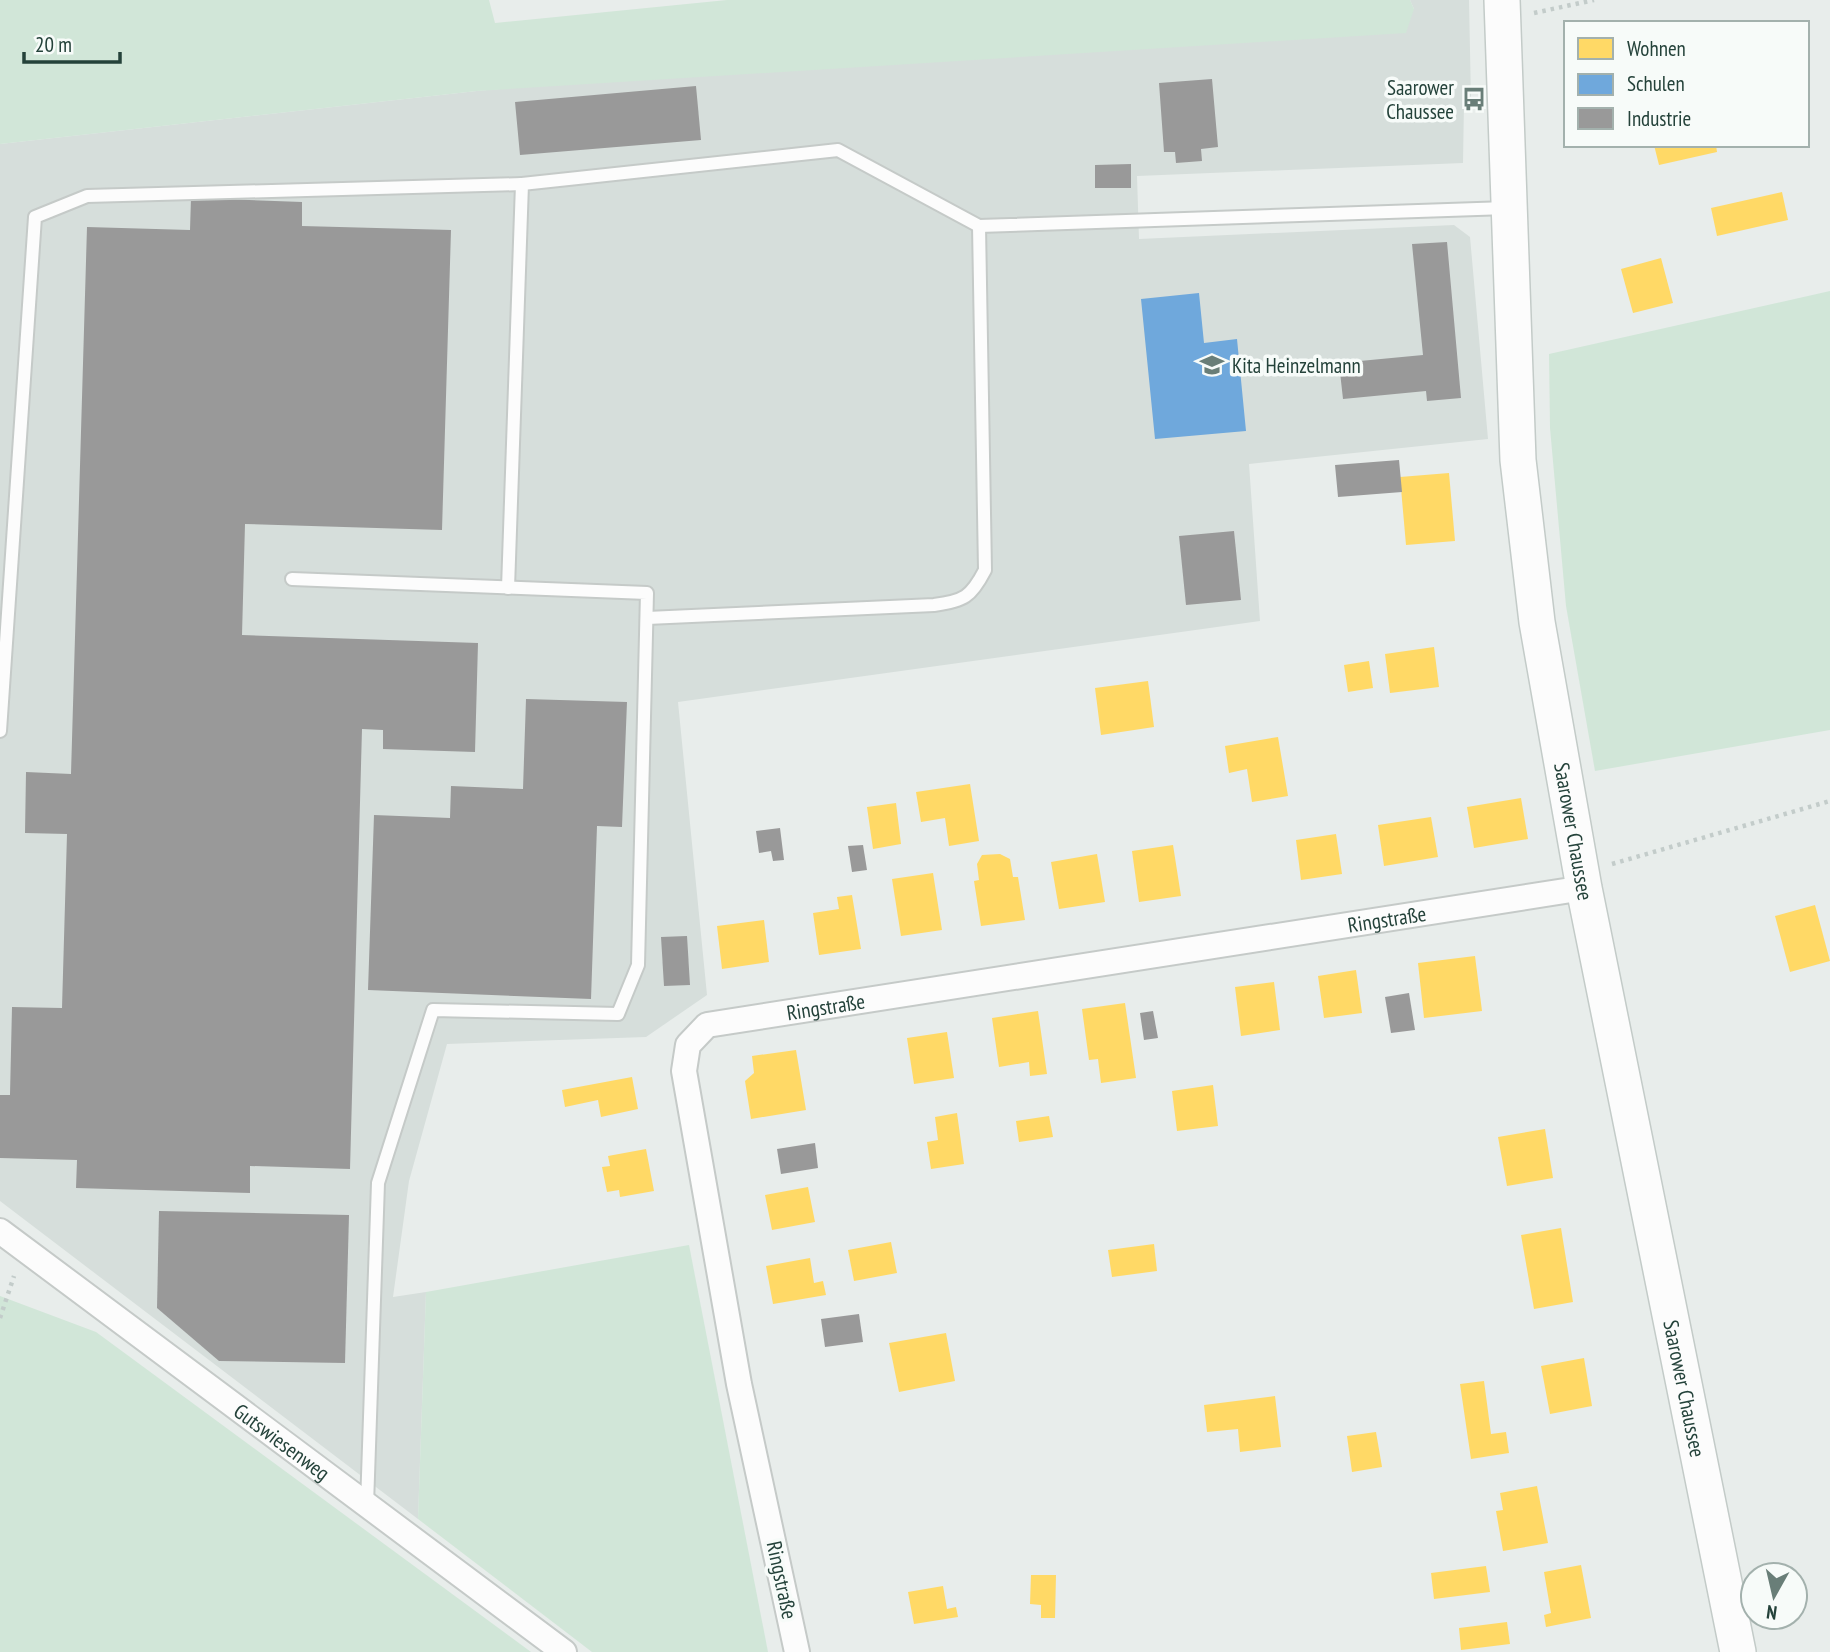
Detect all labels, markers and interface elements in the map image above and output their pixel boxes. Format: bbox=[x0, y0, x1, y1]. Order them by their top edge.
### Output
scale bar bbox=[24, 21, 121, 65]
legend bbox=[1564, 21, 1809, 147]
text: 20 m bbox=[35, 31, 72, 58]
text: Wohnen bbox=[1627, 35, 1686, 62]
text: Schulen bbox=[1627, 70, 1685, 97]
place label: Saarower Chaussee bbox=[1386, 74, 1454, 125]
bus stop icon: Saarower Chaussee bbox=[1460, 85, 1488, 113]
text: Industrie bbox=[1627, 105, 1691, 132]
school or university icon: Kita Heinzelmann bbox=[1198, 351, 1226, 379]
place label: Kita Heinzelmann bbox=[1232, 352, 1361, 379]
street label: Saarower Chaussee bbox=[1549, 760, 1600, 903]
street label: Ringstraße bbox=[1346, 899, 1428, 938]
street label: Ringstraße bbox=[785, 987, 867, 1026]
street label: Saarower Chaussee bbox=[1658, 1317, 1712, 1459]
street label: Gutswiesenweg bbox=[229, 1397, 335, 1486]
street label: Ringstraße bbox=[761, 1539, 803, 1621]
north arrow bbox=[1739, 1561, 1809, 1631]
text: N bbox=[1765, 1600, 1778, 1625]

